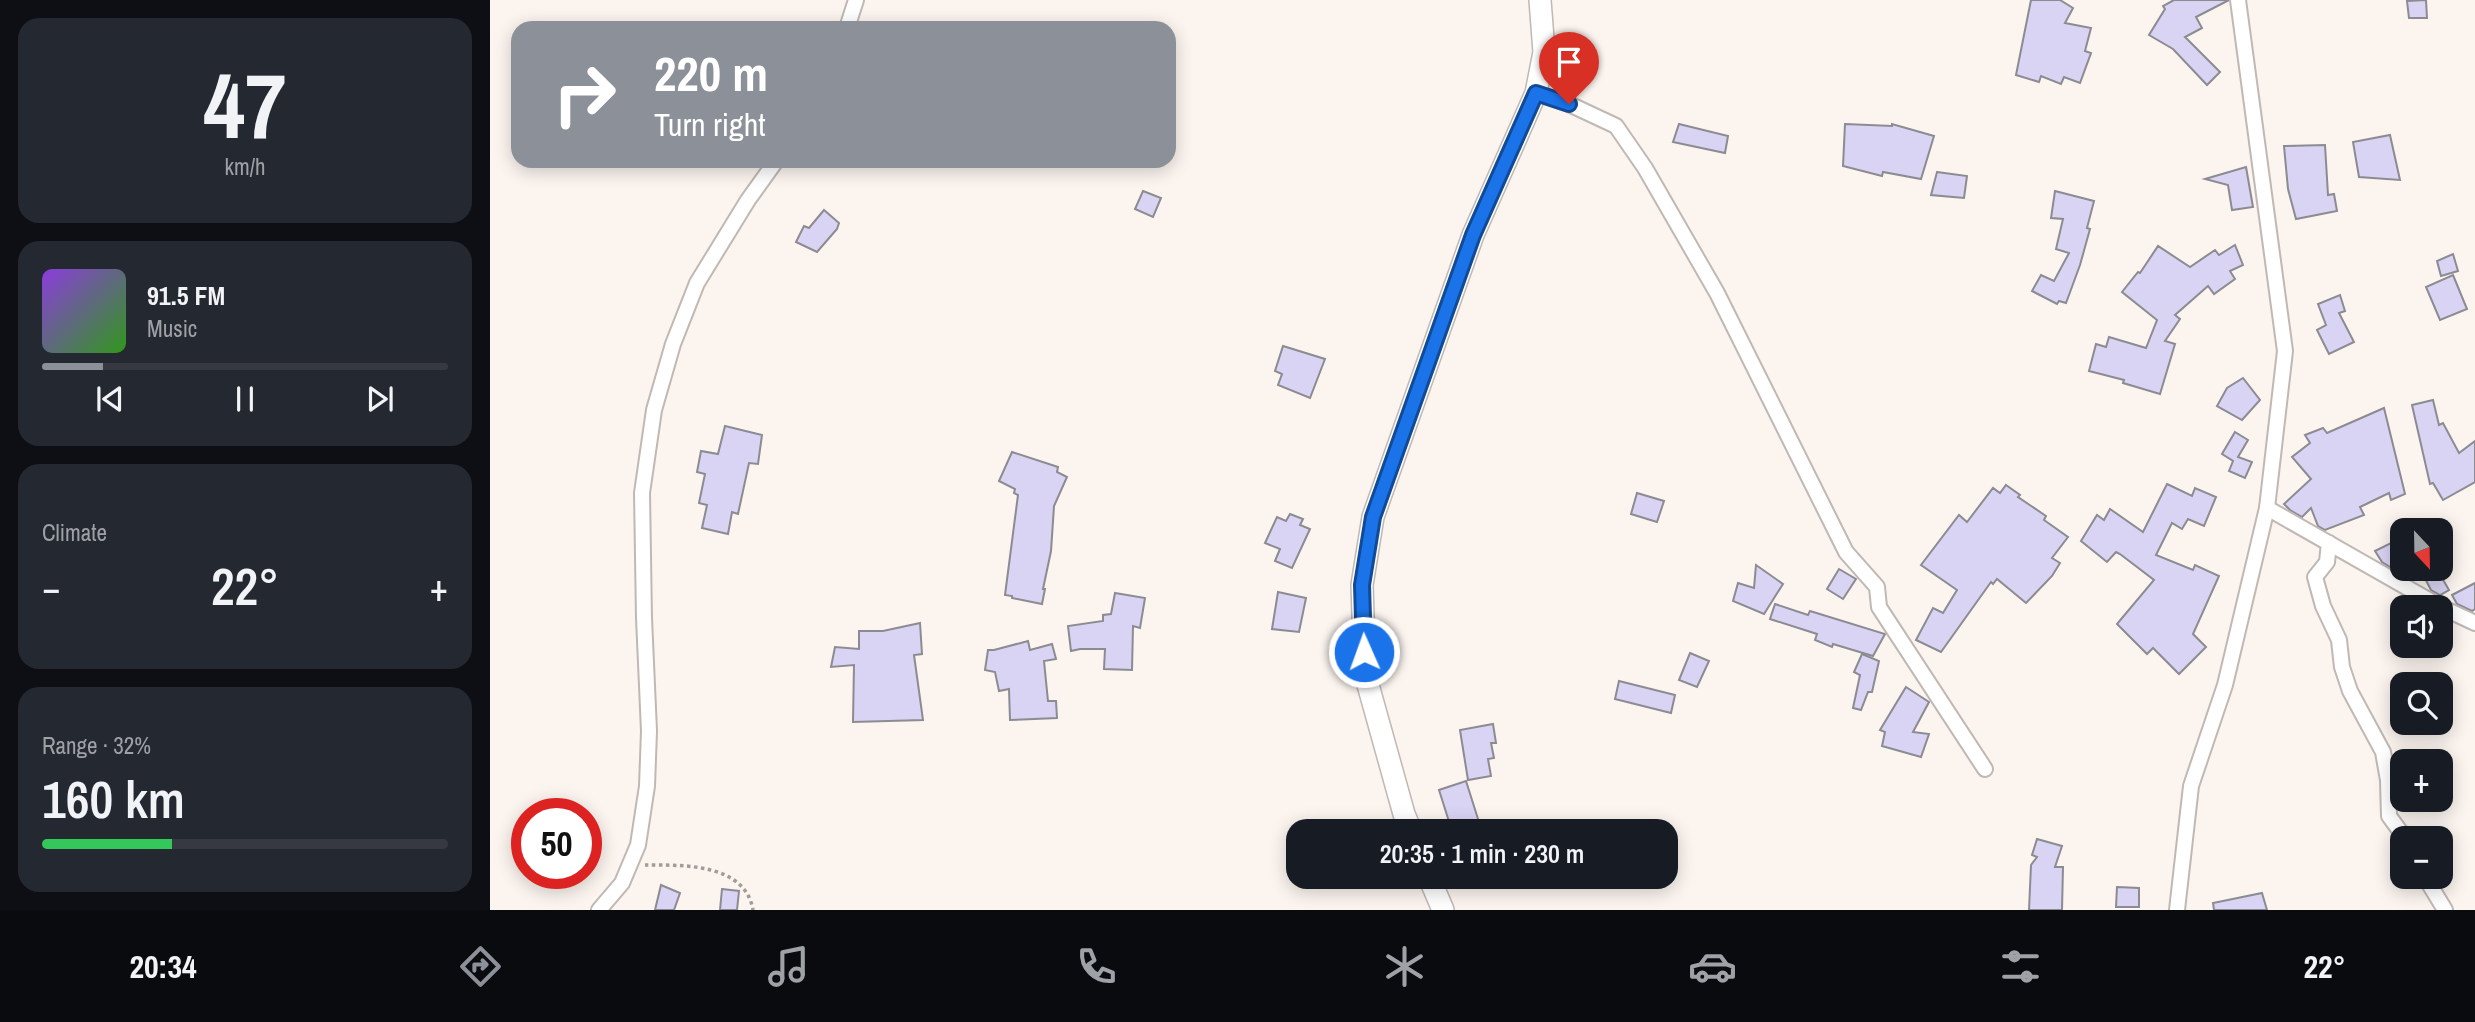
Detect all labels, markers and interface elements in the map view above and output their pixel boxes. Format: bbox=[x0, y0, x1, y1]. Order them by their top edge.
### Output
pin bbox=[1539, 32, 1599, 104]
text: 220 m bbox=[654, 40, 768, 106]
icon: arrive bbox=[1550, 43, 1588, 81]
text: 47 bbox=[204, 44, 287, 166]
icon: right bbox=[539, 49, 630, 140]
text: Turn right bbox=[654, 103, 766, 146]
text: km/h bbox=[225, 151, 265, 182]
text: 91.5 FM bbox=[147, 278, 225, 313]
text: Music bbox=[147, 313, 197, 344]
icon: previous bbox=[91, 380, 129, 418]
icon: pause bbox=[226, 380, 264, 418]
icon: next bbox=[361, 380, 399, 418]
text: Climate bbox=[42, 517, 107, 548]
north arrow bbox=[2390, 518, 2454, 581]
map controls bbox=[2390, 518, 2453, 889]
text: 22° bbox=[211, 551, 279, 621]
text: − bbox=[42, 562, 60, 613]
text: + bbox=[430, 562, 448, 613]
button: sound bbox=[2390, 595, 2453, 658]
position arrow bbox=[1327, 615, 1401, 689]
button: search bbox=[2390, 672, 2453, 735]
text: Range · 32% bbox=[42, 730, 151, 761]
button: + bbox=[2390, 749, 2453, 812]
text: 160 km bbox=[42, 764, 185, 834]
speed limit sign: 50 bbox=[511, 798, 602, 889]
button: − bbox=[2390, 826, 2453, 889]
text: 20:35 · 1 min · 230 m bbox=[1380, 836, 1584, 871]
icon: directions bbox=[456, 942, 505, 991]
icon: music bbox=[764, 942, 813, 991]
icon: phone bbox=[1072, 942, 1121, 991]
icon: climate bbox=[1380, 942, 1429, 991]
icon: car bbox=[1688, 942, 1737, 991]
icon: filters bbox=[1996, 942, 2045, 991]
text: 20:34 bbox=[129, 945, 197, 988]
text: 22° bbox=[2303, 945, 2345, 988]

